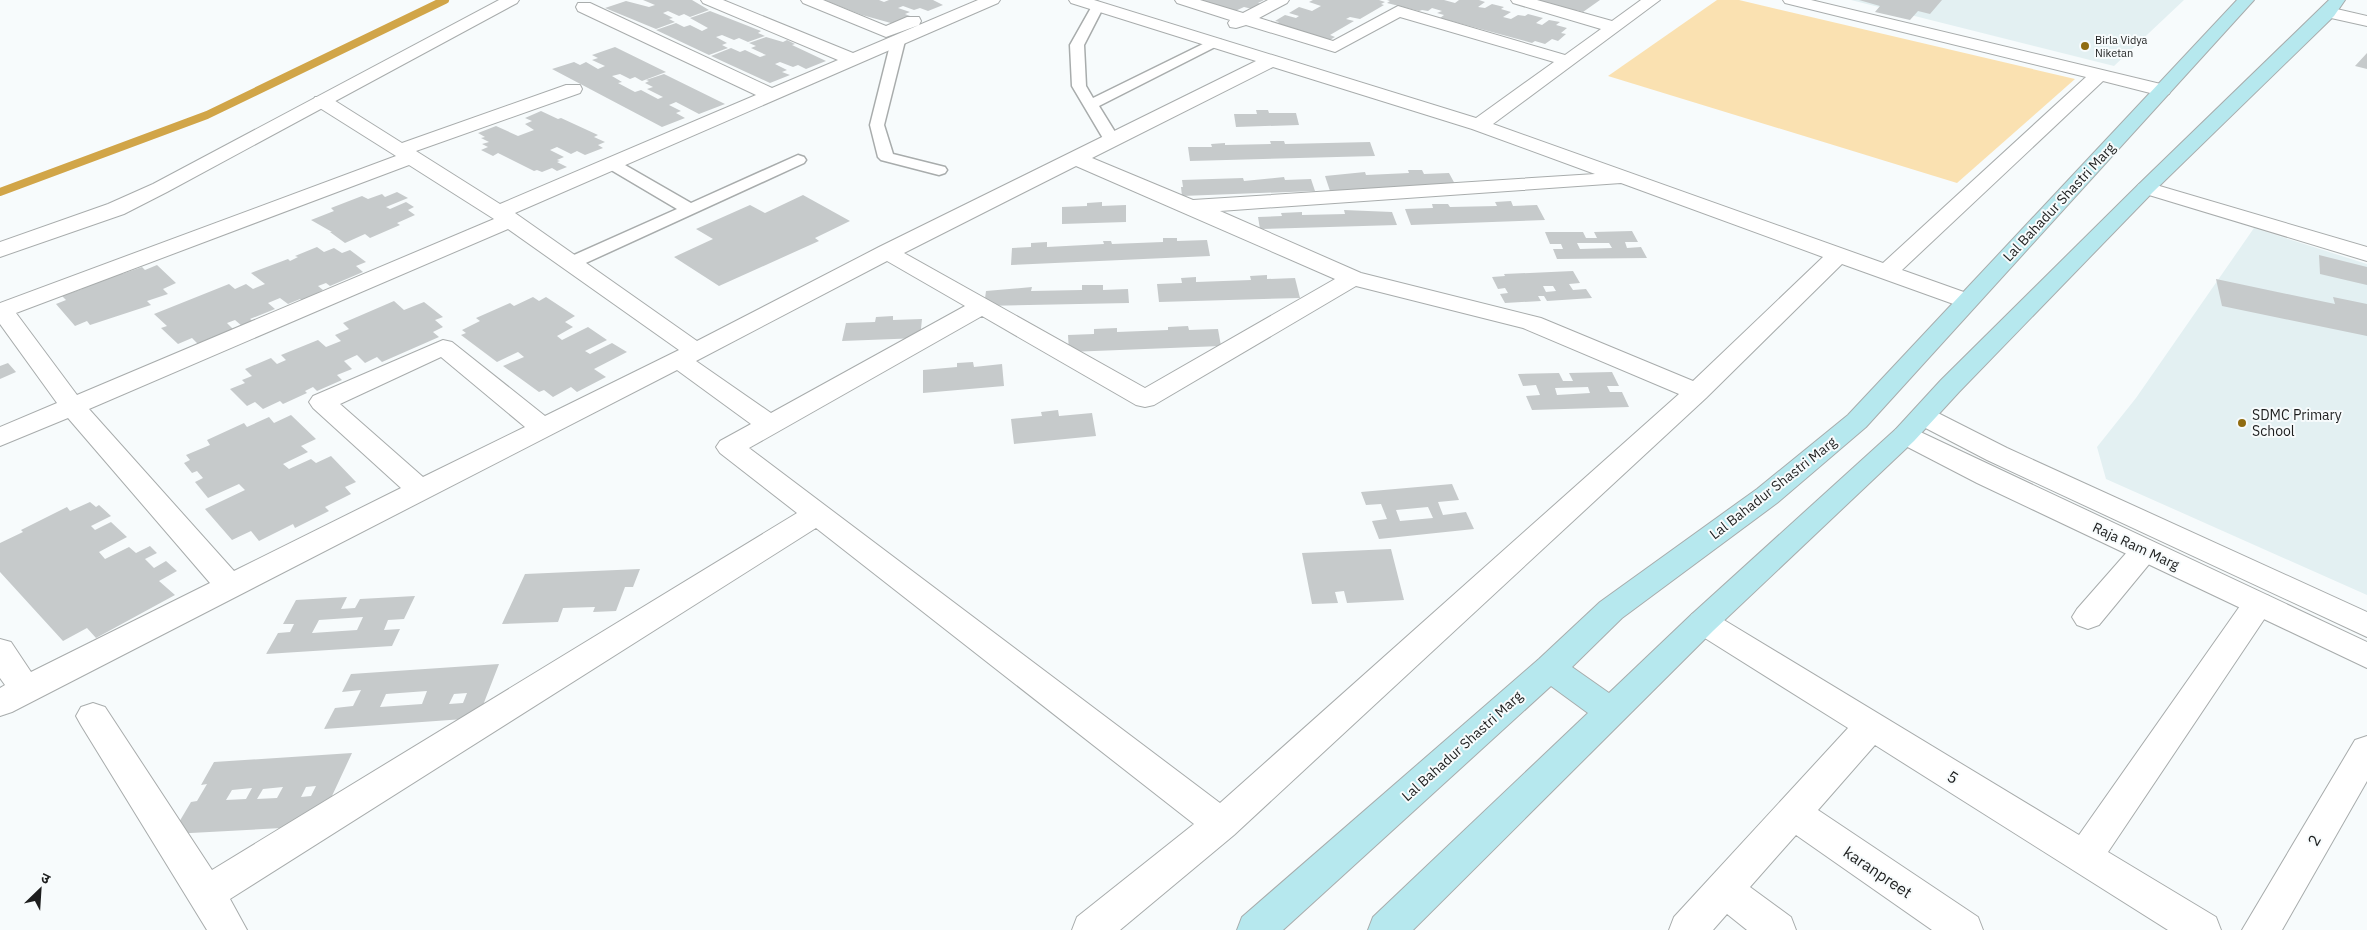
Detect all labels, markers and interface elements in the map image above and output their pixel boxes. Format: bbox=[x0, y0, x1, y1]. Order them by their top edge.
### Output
place label: Birla Vidya Niketan bbox=[2095, 33, 2148, 60]
marker: Birla Vidya Niketan bbox=[2079, 40, 2091, 52]
street label: Lal Bahadur Shastri Marg bbox=[1999, 138, 2119, 265]
place label: SDMC Primary School bbox=[2252, 406, 2342, 440]
marker: SDMC Primary School bbox=[2236, 417, 2248, 429]
street label: Lal Bahadur Shastri Marg bbox=[1706, 432, 1841, 543]
street label: Raja Ram Marg bbox=[2090, 518, 2183, 574]
street label: Lal Bahadur Shastri Marg bbox=[1398, 687, 1527, 805]
street label: 5 bbox=[1944, 766, 1962, 788]
street label: 2 bbox=[2303, 831, 2325, 849]
street label: karanpreet bbox=[1840, 842, 1916, 902]
north arrow bbox=[15, 865, 65, 915]
text: उ bbox=[38, 868, 54, 888]

